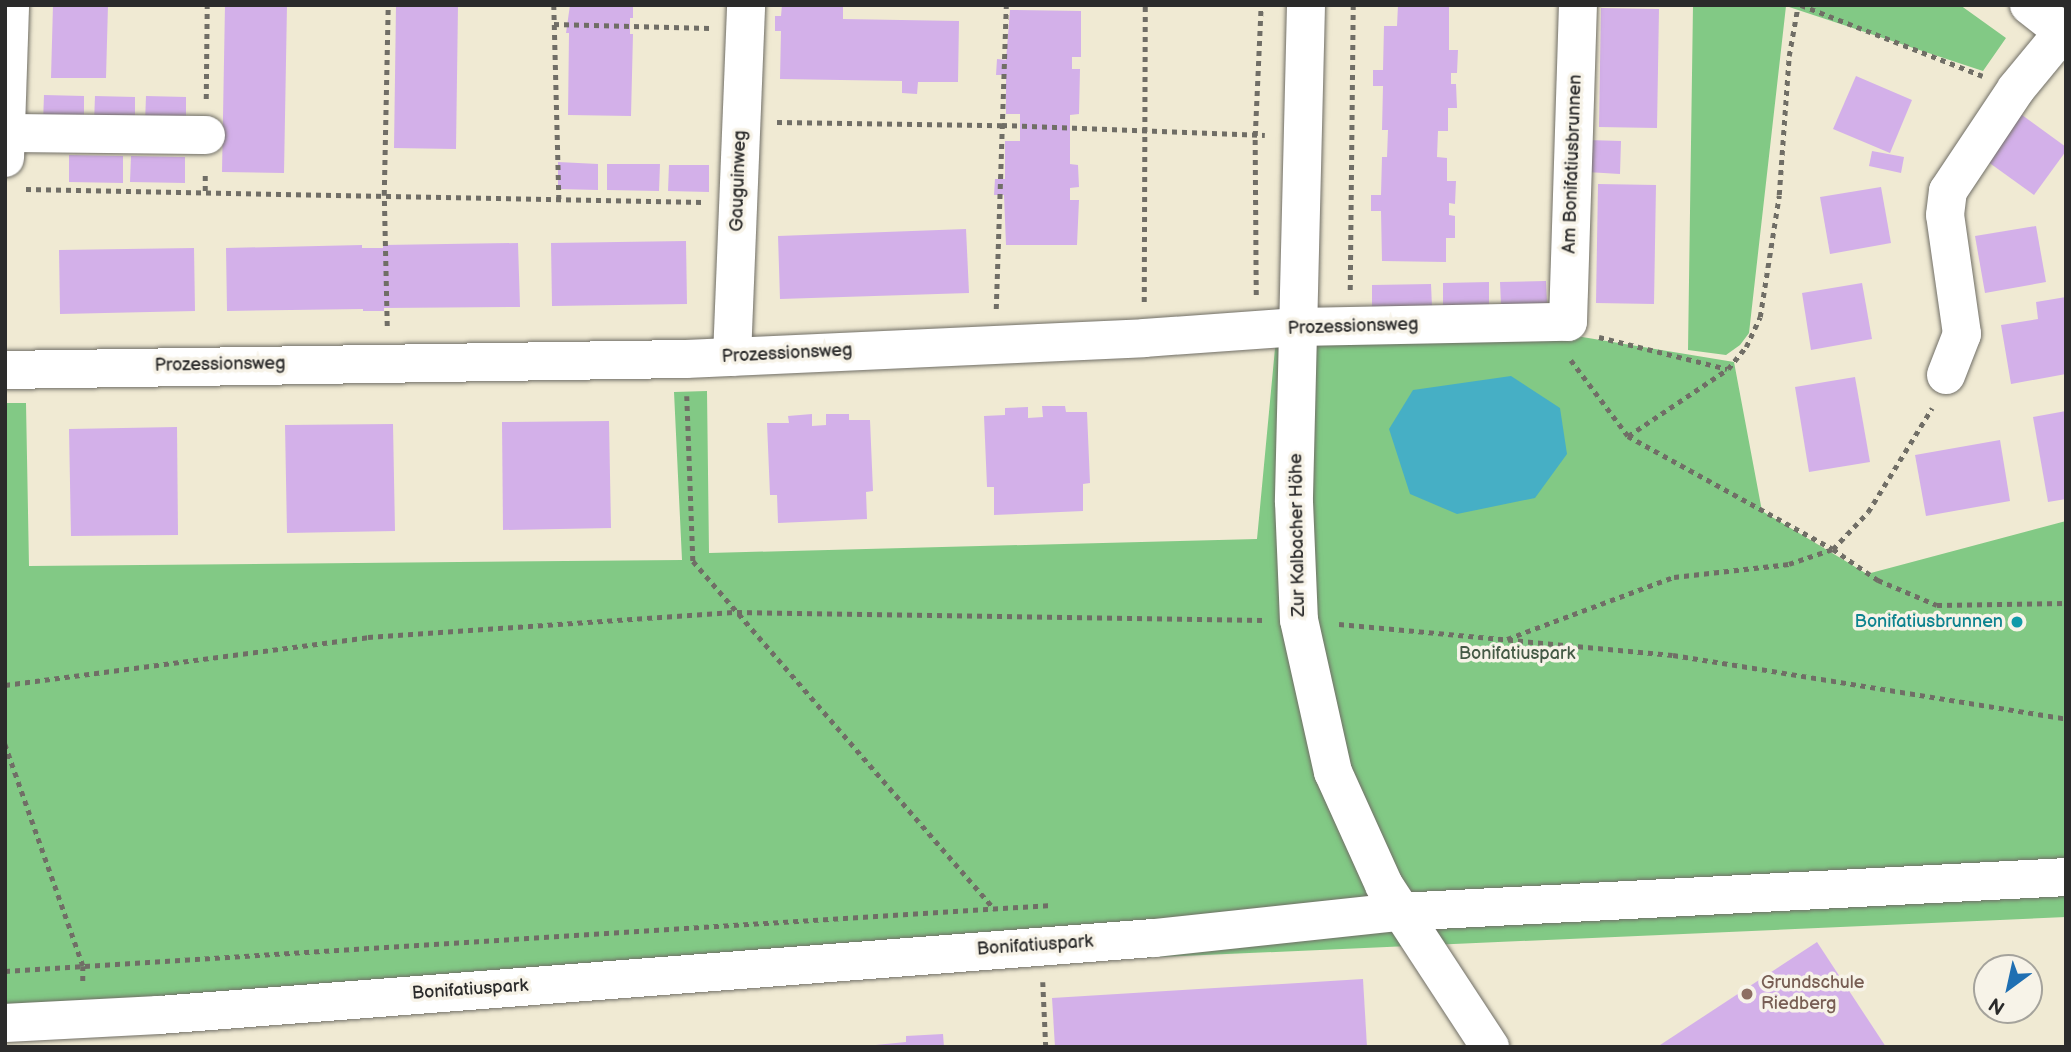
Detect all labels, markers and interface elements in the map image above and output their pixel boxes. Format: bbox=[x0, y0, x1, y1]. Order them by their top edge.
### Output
street label: Am Bonifatiusbrunnen bbox=[1559, 74, 1587, 254]
street label: Gauguinweg bbox=[726, 130, 752, 232]
street label: Prozessionsweg bbox=[1287, 314, 1419, 340]
street label: Prozessionsweg bbox=[721, 340, 853, 368]
street label: Prozessionsweg bbox=[154, 353, 286, 377]
street label: Zur Kalbacher Höhe bbox=[1286, 453, 1310, 617]
place label: Bonifatiusbrunnen bbox=[1855, 611, 2003, 633]
marker: Bonifatiusbrunnen bbox=[2009, 614, 2025, 630]
park label: Bonifatiuspark bbox=[1459, 643, 1575, 665]
street label: Bonifatiuspark bbox=[976, 931, 1094, 961]
north arrow bbox=[1973, 954, 2043, 1024]
place label: Grundschule Riedberg bbox=[1761, 973, 1864, 1016]
street label: Bonifatiuspark bbox=[411, 975, 529, 1005]
marker: Grundschule Riedberg bbox=[1739, 986, 1755, 1002]
text: N bbox=[1985, 992, 2010, 1019]

